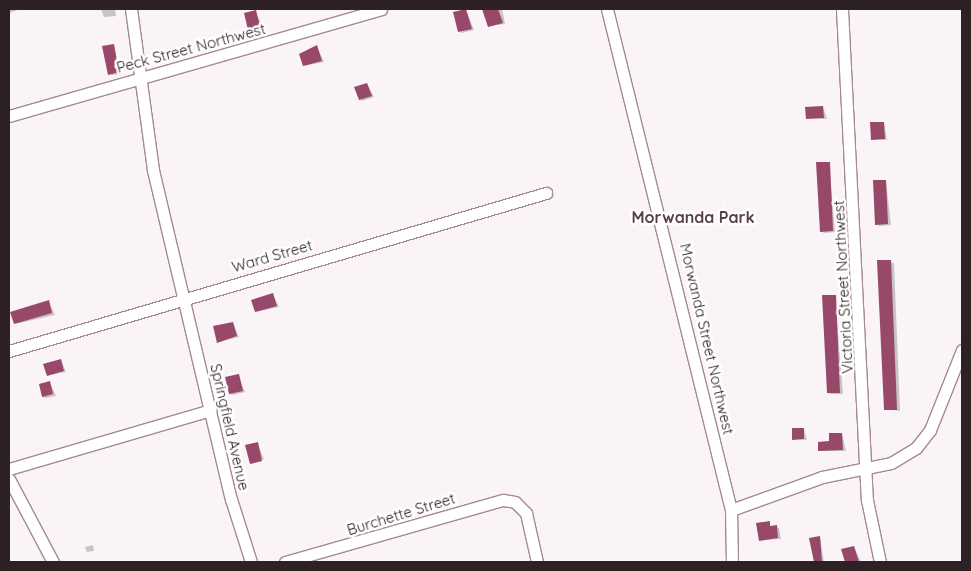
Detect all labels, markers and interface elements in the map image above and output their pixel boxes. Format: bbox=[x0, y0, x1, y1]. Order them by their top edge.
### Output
street label: Peck Street Northwest bbox=[115, 19, 267, 77]
street label: Victoria Street Northwest bbox=[829, 200, 857, 374]
district label: Morwanda Park bbox=[631, 207, 755, 227]
street label: Ward Street bbox=[230, 236, 314, 276]
street label: Morwanda Street Northwest bbox=[676, 242, 738, 436]
street label: Springfield Avenue bbox=[207, 362, 253, 492]
street label: Burchette Street bbox=[345, 489, 457, 539]

